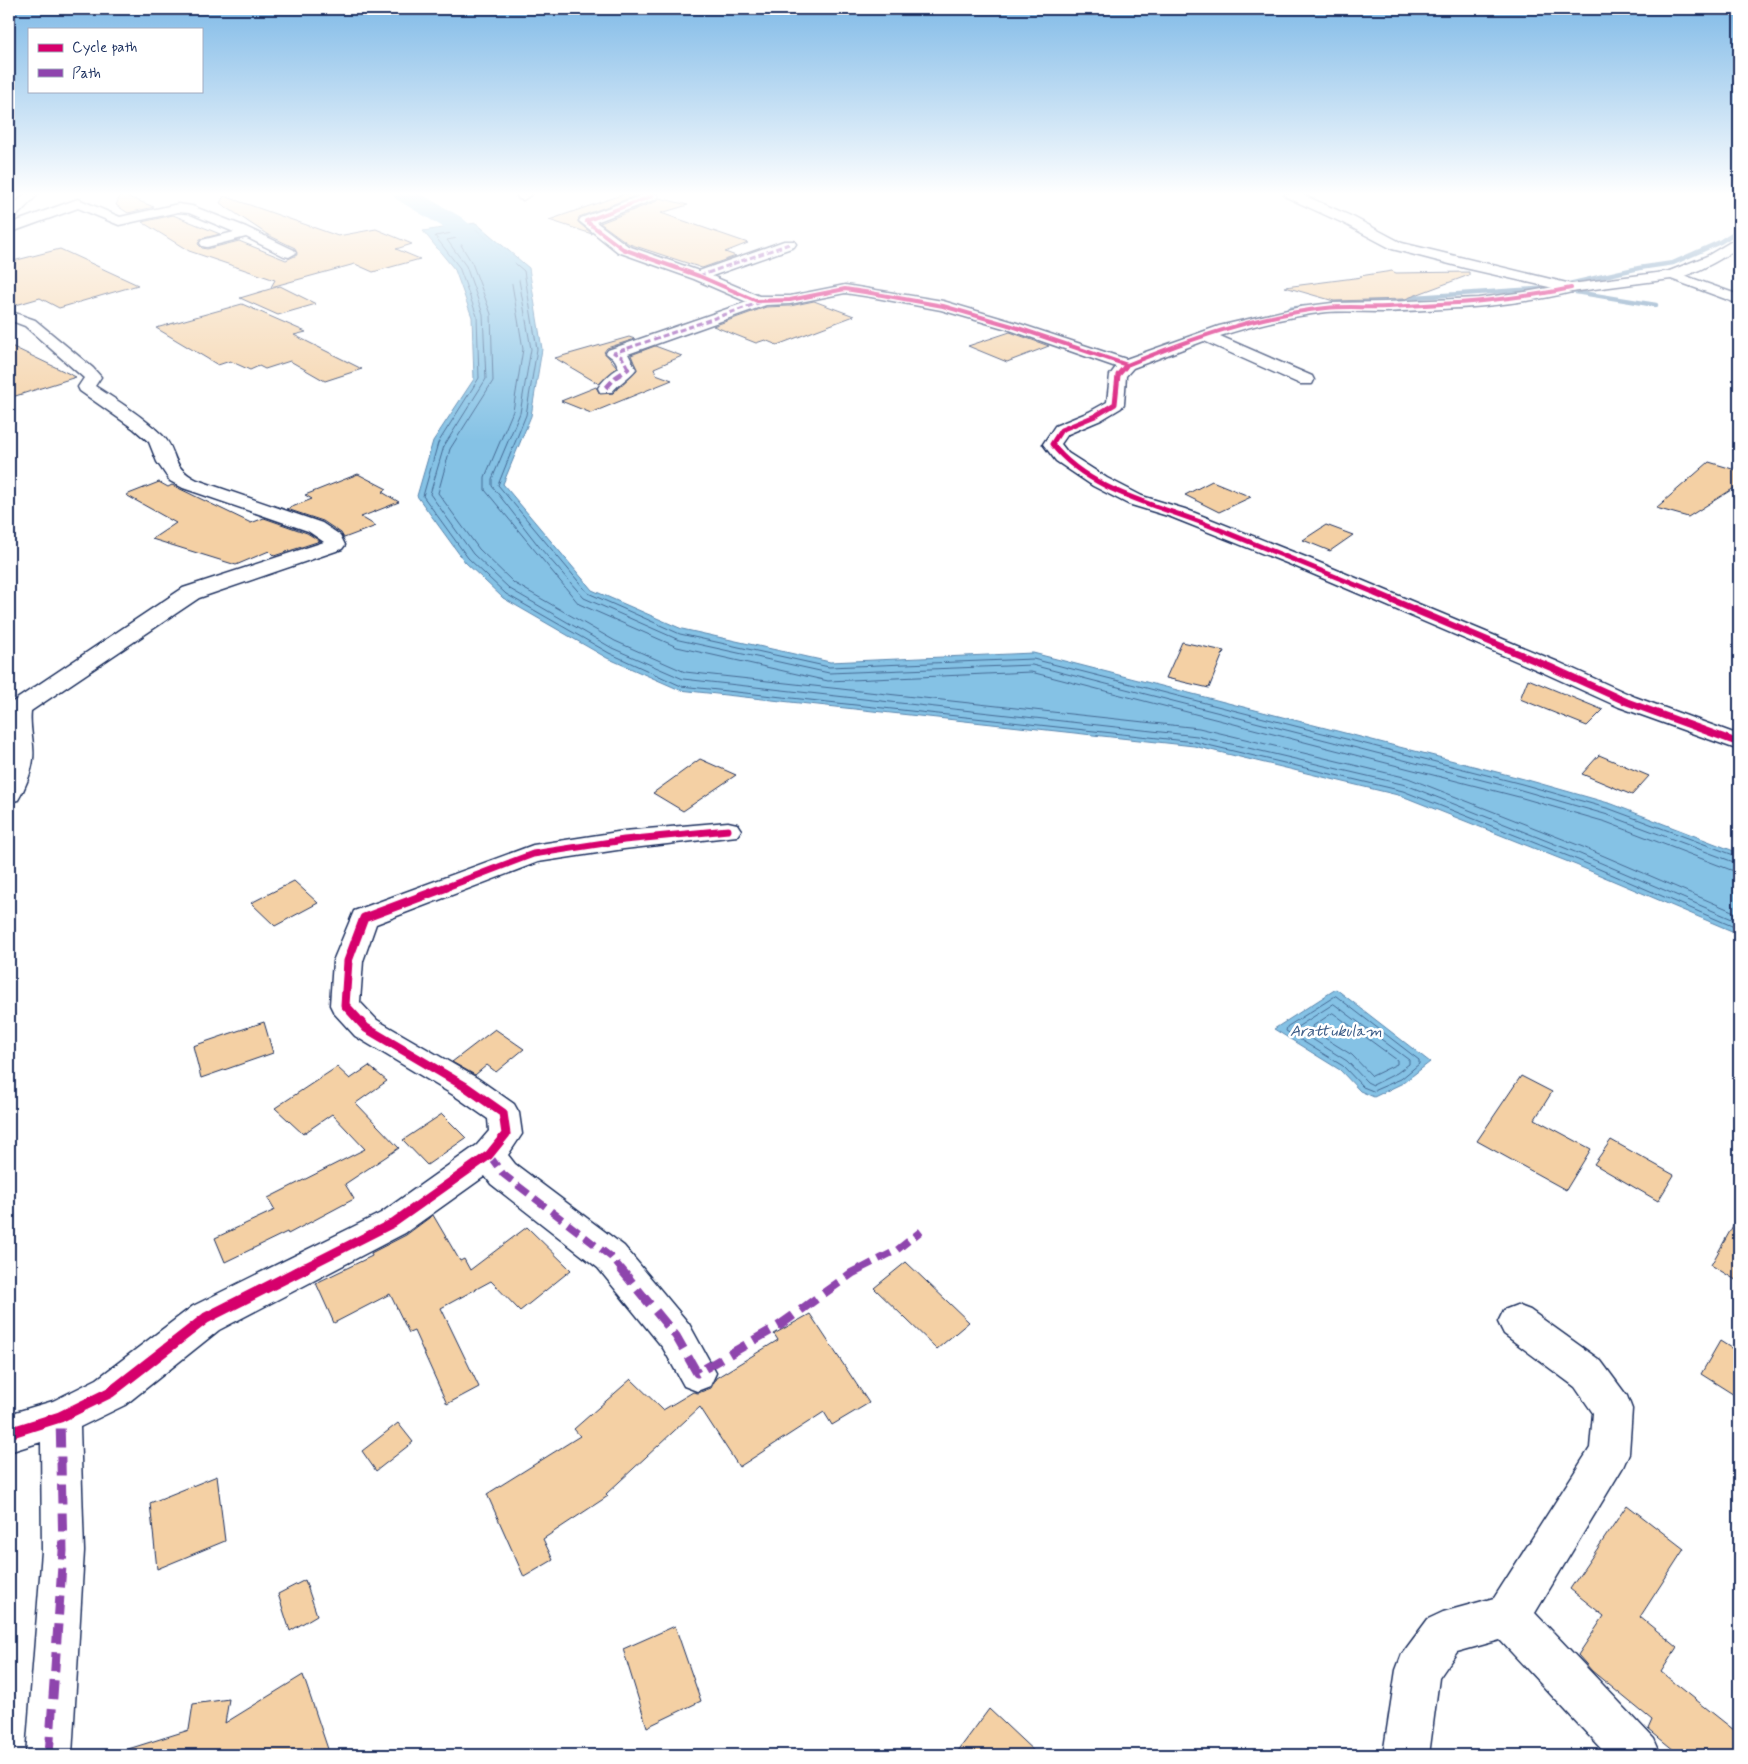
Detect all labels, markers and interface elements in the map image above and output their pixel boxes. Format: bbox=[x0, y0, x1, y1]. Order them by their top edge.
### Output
legend bbox=[28, 28, 202, 92]
text: Cycle path bbox=[72, 38, 137, 58]
text: Path bbox=[72, 64, 101, 84]
water label: Arattukulam bbox=[1290, 1021, 1382, 1042]

